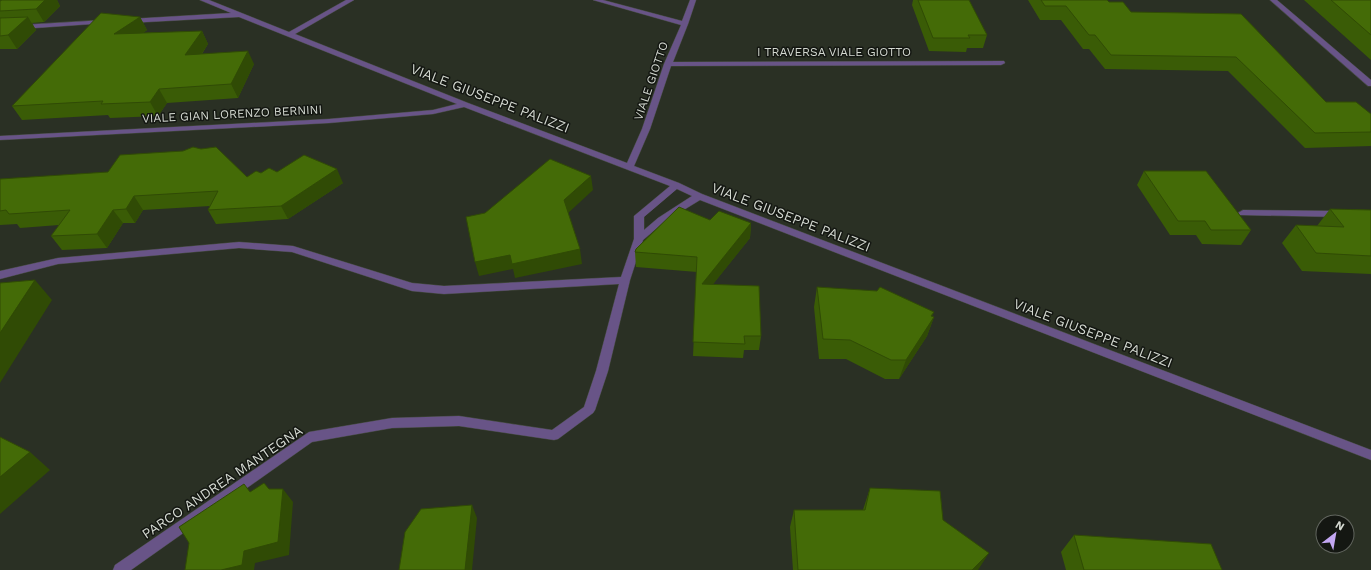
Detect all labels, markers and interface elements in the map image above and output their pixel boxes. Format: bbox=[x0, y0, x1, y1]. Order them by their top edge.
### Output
street label: VIALE GIOTTO bbox=[631, 40, 671, 122]
street label: I TRAVERSA VIALE GIOTTO bbox=[757, 45, 911, 59]
street label: VIALE GIUSEPPE PALIZZI bbox=[408, 60, 572, 136]
street label: VIALE GIAN LORENZO BERNINI bbox=[142, 102, 322, 126]
street label: VIALE GIUSEPPE PALIZZI bbox=[709, 179, 873, 255]
street label: VIALE GIUSEPPE PALIZZI bbox=[1011, 295, 1175, 371]
street label: PARCO ANDREA MANTEGNA bbox=[139, 422, 305, 542]
north arrow bbox=[1315, 514, 1355, 554]
text: N bbox=[1333, 518, 1347, 534]

